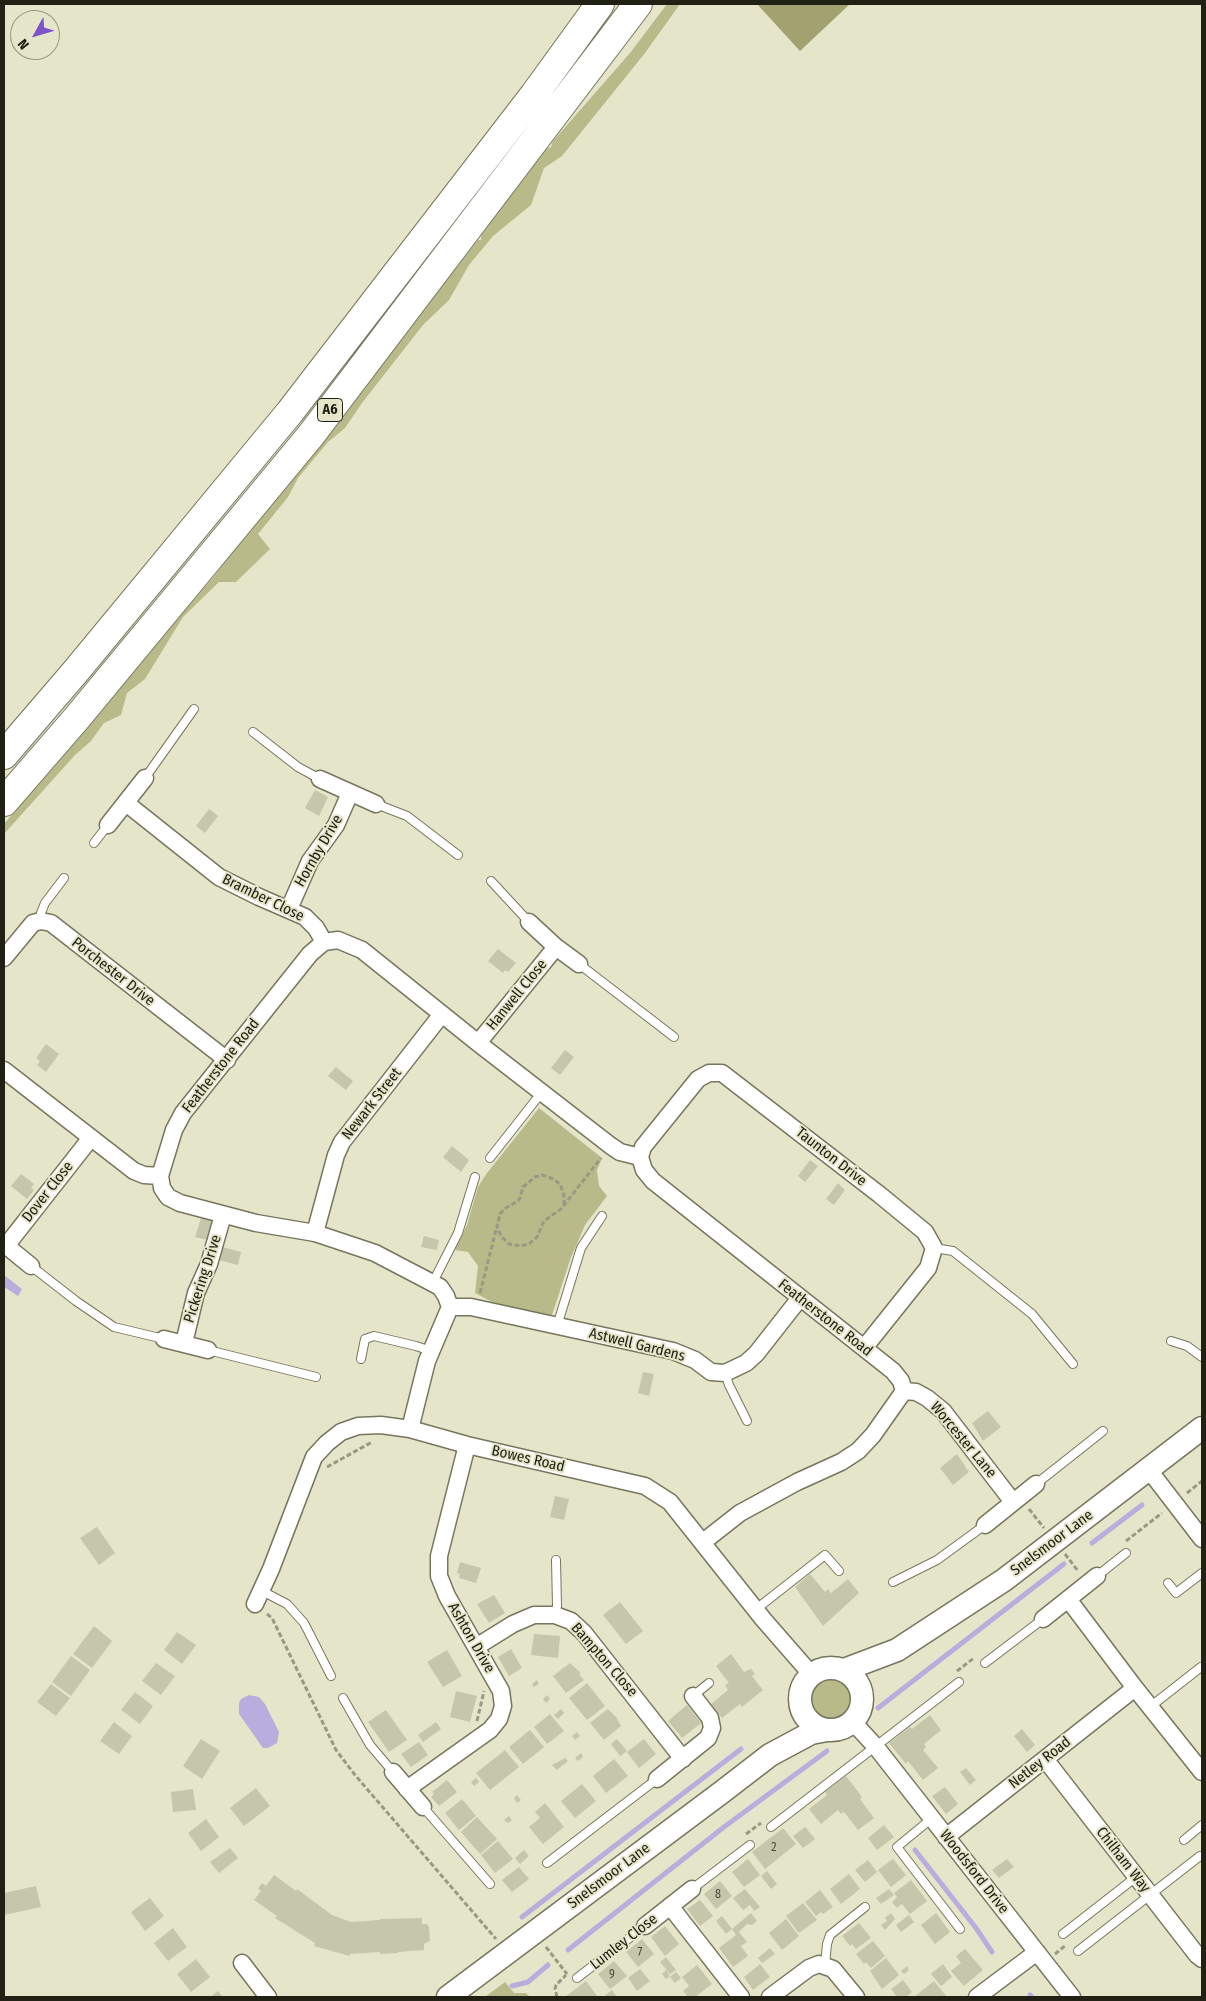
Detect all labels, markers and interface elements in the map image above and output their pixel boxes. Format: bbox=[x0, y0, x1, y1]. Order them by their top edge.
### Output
north arrow bbox=[10, 10, 60, 60]
text: N bbox=[14, 36, 33, 53]
road number: A6 bbox=[318, 398, 342, 422]
street label: Hornby Drive bbox=[291, 812, 347, 890]
street label: Bramber Close bbox=[219, 870, 307, 926]
street label: Porchester Drive bbox=[68, 934, 158, 1010]
street label: Hanwell Close bbox=[483, 956, 551, 1034]
street label: Featherstone Road bbox=[179, 1015, 263, 1117]
street label: Newark Street bbox=[338, 1065, 406, 1143]
street label: Taunton Drive bbox=[792, 1124, 870, 1190]
street label: Dover Close bbox=[19, 1158, 77, 1226]
street label: Pickering Drive bbox=[180, 1233, 226, 1325]
street label: Featherstone Road bbox=[774, 1276, 876, 1360]
street label: Astwell Gardens bbox=[587, 1324, 687, 1366]
street label: Worcester Lane bbox=[926, 1398, 1000, 1482]
street label: Bowes Road bbox=[490, 1442, 566, 1476]
street label: Snelsmoor Lane bbox=[1007, 1506, 1097, 1580]
street label: Ashton Drive bbox=[444, 1600, 498, 1676]
street label: Bampton Close bbox=[567, 1619, 641, 1701]
street label: Netley Road bbox=[1005, 1733, 1075, 1793]
street label: Chilham Way bbox=[1092, 1824, 1154, 1896]
street label: Woodsford Drive bbox=[936, 1826, 1012, 1918]
street label: Snelsmoor Lane bbox=[564, 1839, 654, 1913]
house number: 2 bbox=[771, 1841, 777, 1855]
house number: 8 bbox=[715, 1888, 721, 1902]
street label: Lumley Close bbox=[587, 1910, 661, 1974]
house number: 7 bbox=[638, 1946, 642, 1960]
house number: 9 bbox=[609, 1968, 615, 1982]

